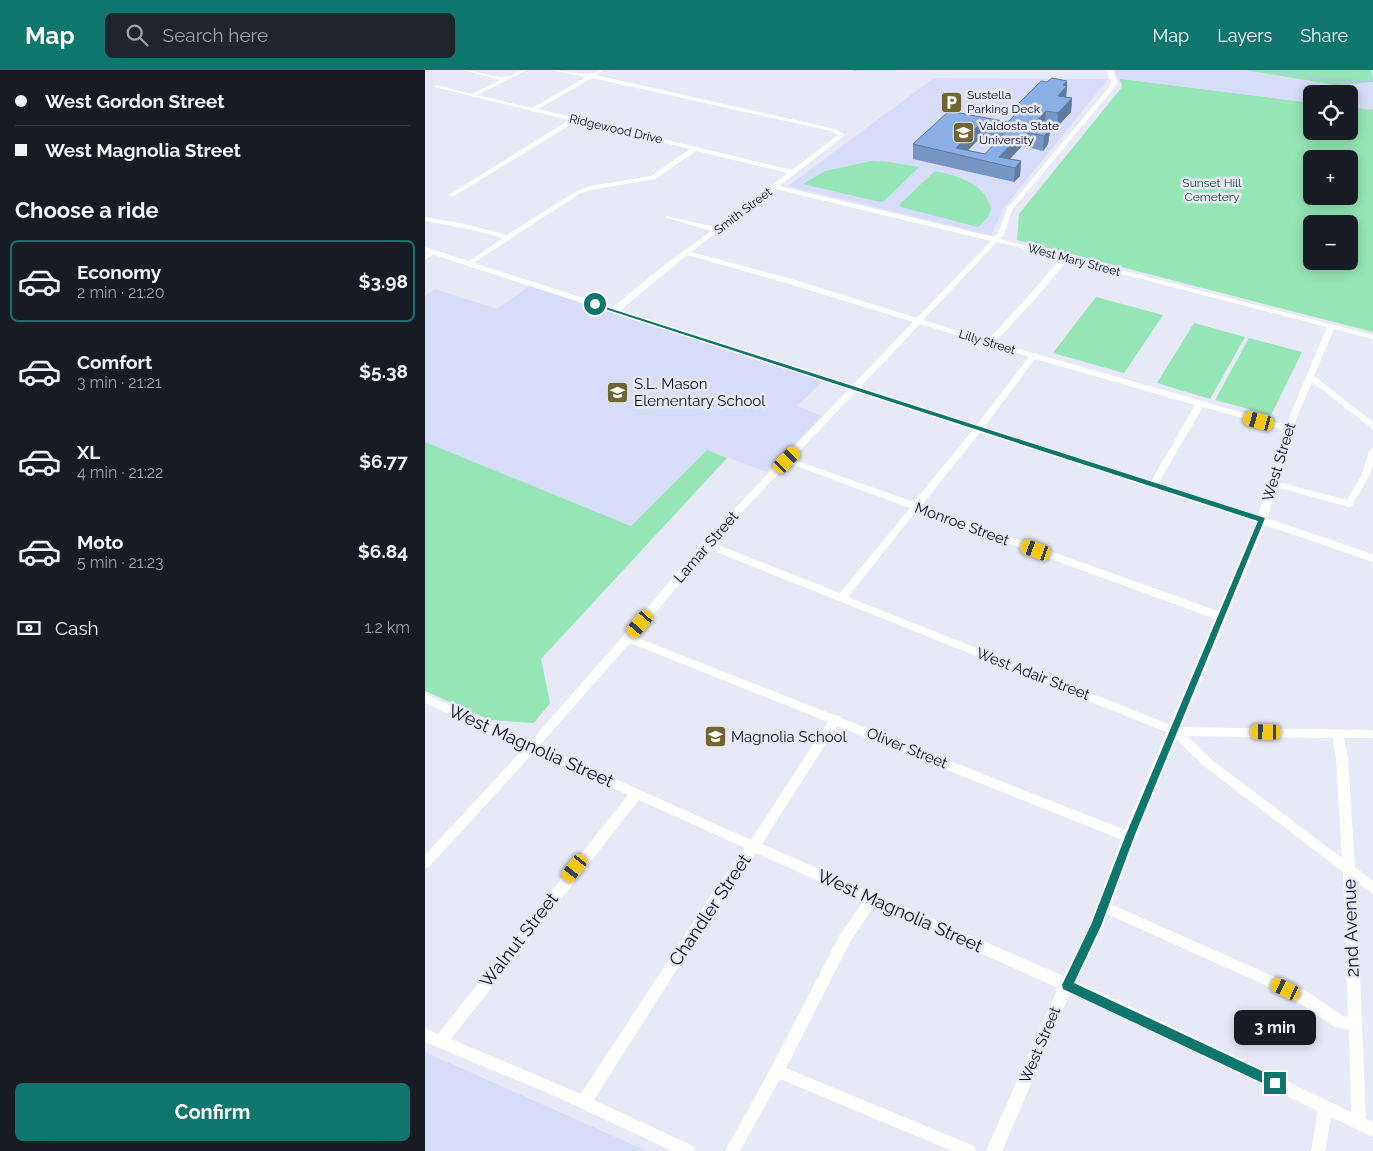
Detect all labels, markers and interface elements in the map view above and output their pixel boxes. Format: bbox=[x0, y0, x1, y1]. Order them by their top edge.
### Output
search box bbox=[105, 13, 455, 58]
text: Map bbox=[25, 21, 75, 50]
icon: search bbox=[123, 21, 151, 49]
text: Search here bbox=[163, 24, 268, 46]
text: Map bbox=[1153, 25, 1189, 46]
text: Layers bbox=[1217, 25, 1272, 46]
text: Share bbox=[1300, 25, 1348, 46]
map controls bbox=[1303, 85, 1358, 270]
button: locate bbox=[1303, 85, 1358, 140]
place label: Sustella Parking Deck bbox=[967, 88, 1041, 116]
text: West Gordon Street bbox=[45, 90, 225, 112]
parking icon: Sustella Parking Deck bbox=[939, 90, 963, 114]
street label: Ridgewood Drive bbox=[568, 111, 664, 147]
place label: Valdosta State University bbox=[979, 119, 1059, 147]
school or university icon: Valdosta State University bbox=[951, 121, 975, 145]
text: West Magnolia Street bbox=[45, 139, 241, 161]
button: + bbox=[1303, 150, 1358, 205]
park label: Sunset Hill Cemetery bbox=[1182, 176, 1242, 204]
street label: Smith Street bbox=[712, 185, 774, 237]
text: Choose a ride bbox=[15, 197, 159, 223]
button: − bbox=[1303, 215, 1358, 270]
street label: West Mary Street bbox=[1026, 241, 1122, 279]
icon: car bbox=[17, 259, 62, 304]
text: Economy bbox=[77, 261, 161, 283]
text: $3.98 bbox=[359, 270, 408, 292]
text: 2 min · 21:20 bbox=[77, 283, 164, 302]
route start bbox=[584, 293, 606, 315]
street label: Lilly Street bbox=[957, 327, 1017, 357]
icon: car bbox=[17, 349, 62, 394]
text: Comfort bbox=[77, 351, 152, 373]
text: $5.38 bbox=[359, 360, 408, 382]
text: 3 min · 21:21 bbox=[77, 373, 162, 392]
place label: S.L. Mason Elementary School bbox=[634, 375, 766, 410]
school or university icon: S.L. Mason Elementary School bbox=[606, 381, 630, 405]
car bbox=[1242, 410, 1275, 432]
street label: West Street bbox=[1259, 421, 1299, 503]
icon: car bbox=[17, 439, 62, 484]
text: XL bbox=[77, 441, 100, 463]
car bbox=[771, 444, 802, 476]
text: $6.77 bbox=[359, 450, 408, 472]
text: 4 min · 21:22 bbox=[77, 463, 163, 482]
street label: Monroe Street bbox=[912, 499, 1012, 549]
street label: Lamar Street bbox=[670, 507, 742, 587]
icon: car bbox=[17, 529, 62, 574]
text: Moto bbox=[77, 531, 123, 553]
car bbox=[1019, 538, 1052, 562]
text: $6.84 bbox=[358, 540, 408, 562]
text: 5 min · 21:23 bbox=[77, 553, 164, 572]
car bbox=[624, 608, 655, 640]
icon: cash bbox=[15, 614, 43, 642]
text: Cash bbox=[55, 617, 99, 639]
text: 1.2 km bbox=[365, 618, 410, 637]
street label: West Adair Street bbox=[974, 644, 1092, 704]
street label: West Magnolia Street bbox=[445, 700, 617, 791]
street label: Oliver Street bbox=[864, 724, 950, 772]
car bbox=[1250, 724, 1281, 740]
school or university icon: Magnolia School bbox=[703, 725, 727, 749]
place label: Magnolia School bbox=[731, 728, 847, 746]
street label: Chandler Street bbox=[664, 850, 755, 970]
car bbox=[559, 852, 590, 884]
street label: West Magnolia Street bbox=[814, 865, 986, 956]
street label: 2nd Avenue bbox=[1338, 878, 1363, 977]
street label: Walnut Street bbox=[475, 888, 562, 991]
car bbox=[1269, 976, 1302, 1002]
street label: West Street bbox=[1016, 1004, 1064, 1086]
callout: 3 min bbox=[1234, 1010, 1316, 1046]
text: 3 min bbox=[1254, 1018, 1296, 1037]
route end bbox=[1264, 1072, 1286, 1094]
button: Confirm bbox=[15, 1083, 410, 1141]

